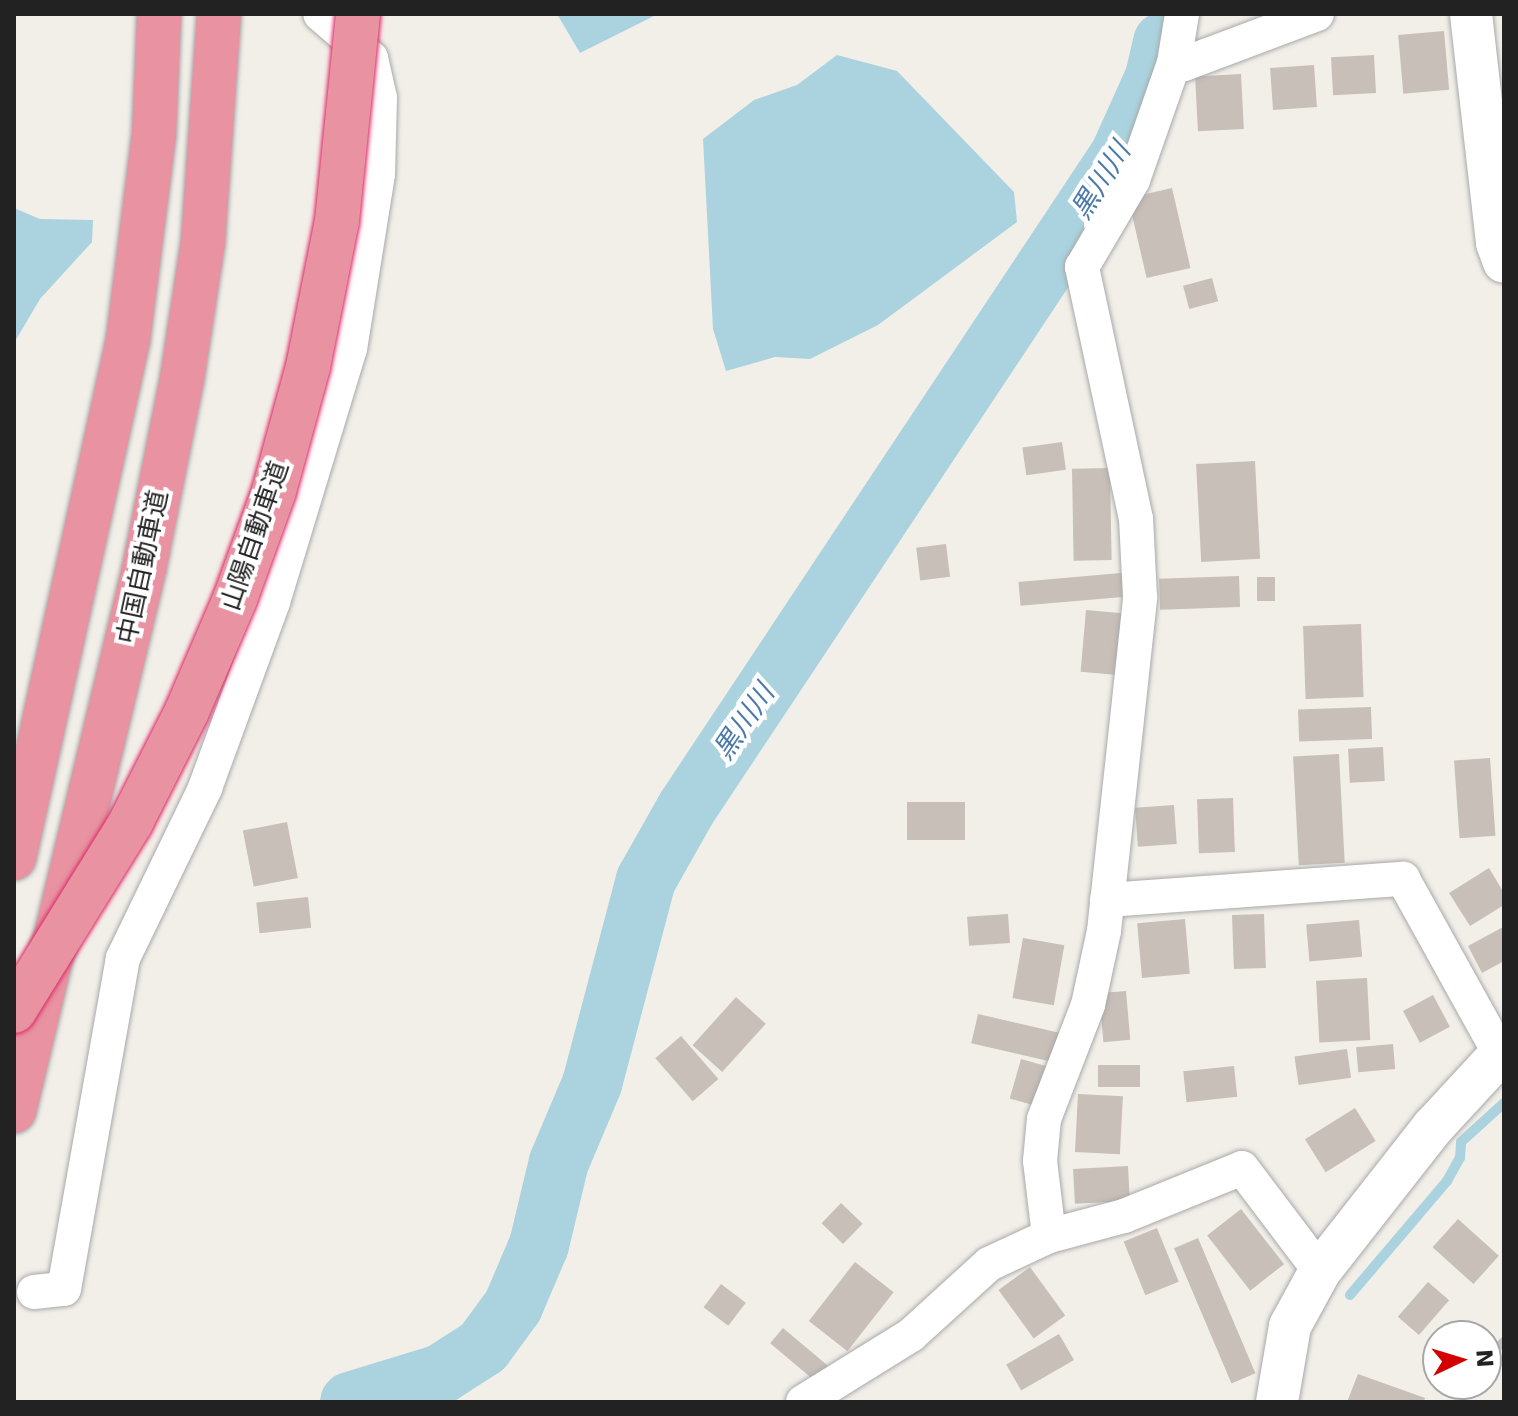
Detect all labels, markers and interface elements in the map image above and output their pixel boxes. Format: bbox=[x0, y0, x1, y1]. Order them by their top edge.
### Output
water label: 黒川川 bbox=[1064, 136, 1138, 226]
street label: 山陽自動車道 bbox=[215, 457, 295, 615]
street label: 中国自動車道 bbox=[112, 487, 174, 647]
water label: 黒川川 bbox=[707, 678, 781, 766]
north arrow bbox=[1422, 1320, 1502, 1400]
text: N bbox=[1471, 1348, 1498, 1368]

